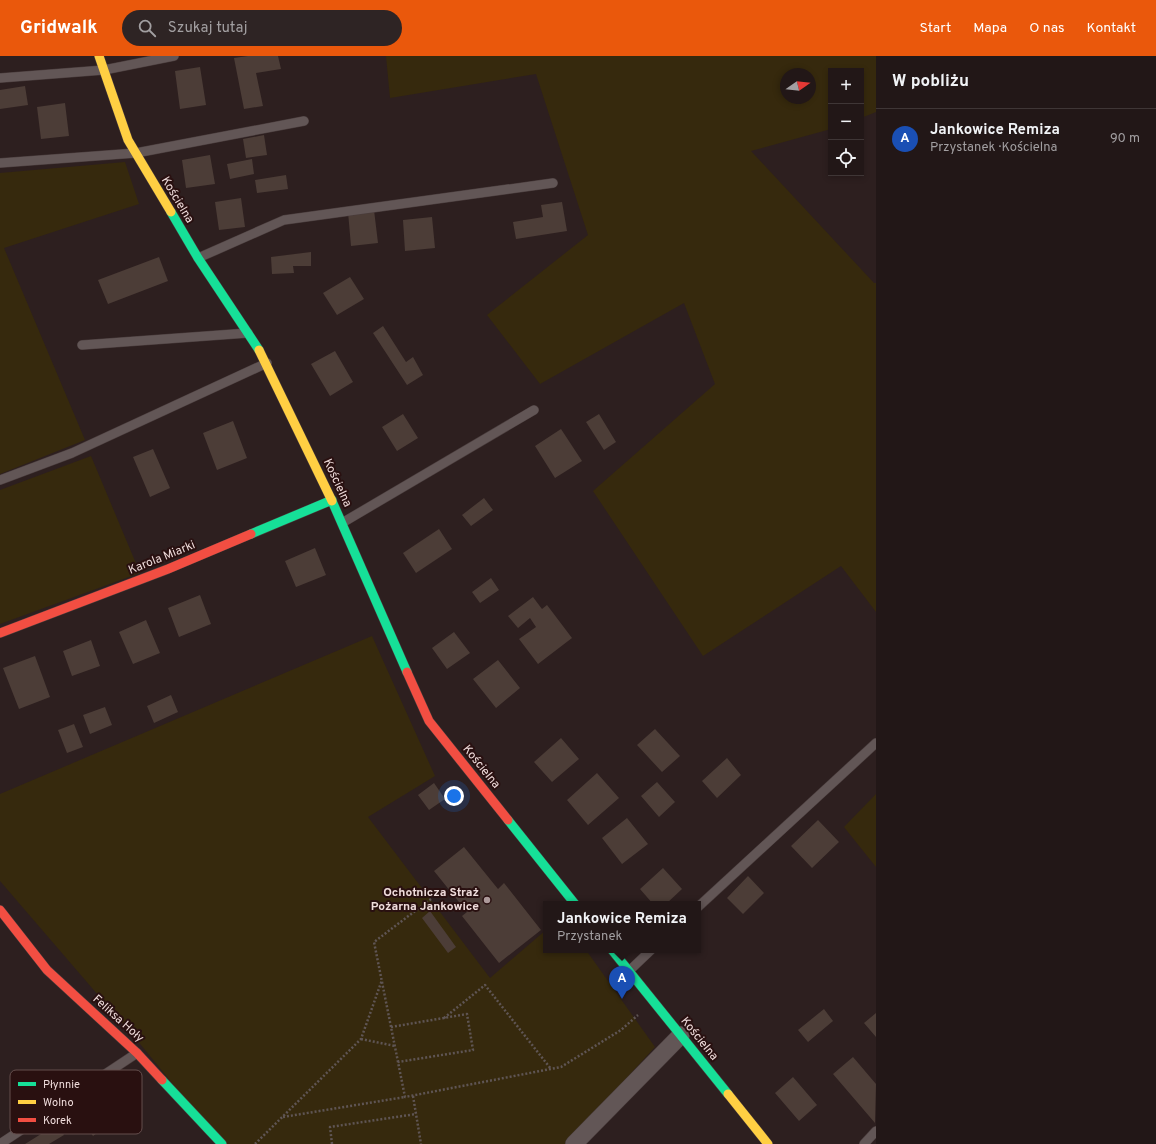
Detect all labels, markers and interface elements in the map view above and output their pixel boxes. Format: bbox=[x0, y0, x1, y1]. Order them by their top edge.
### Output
search box bbox=[122, 10, 402, 46]
text: Gridwalk bbox=[20, 16, 98, 40]
icon: search bbox=[136, 17, 158, 39]
text: Szukaj tutaj bbox=[168, 19, 248, 38]
text: Start bbox=[919, 20, 951, 37]
text: Mapa bbox=[973, 20, 1007, 37]
text: O nas bbox=[1029, 20, 1065, 37]
text: Kontakt bbox=[1087, 20, 1136, 37]
north arrow bbox=[780, 68, 816, 104]
map controls bbox=[828, 68, 864, 176]
button: + bbox=[828, 68, 864, 104]
text: W pobliżu bbox=[892, 71, 969, 93]
button: − bbox=[828, 104, 864, 140]
text: Jankowice Remiza bbox=[930, 121, 1060, 140]
text: A bbox=[900, 131, 910, 147]
text: 90 m bbox=[1110, 131, 1140, 147]
button: locate bbox=[828, 140, 864, 176]
text: Przystanek · Kościelna bbox=[930, 140, 1057, 156]
street label: Kościelna bbox=[157, 174, 197, 226]
street label: Kościelna bbox=[319, 456, 355, 510]
street label: Karola Miarki bbox=[126, 537, 198, 579]
street label: Kościelna bbox=[459, 742, 503, 792]
your location bbox=[444, 786, 464, 806]
place label: Ochotnicza Straż Pożarna Jankowice bbox=[371, 885, 479, 915]
marker: Ochotnicza Straż Pożarna Jankowice bbox=[482, 895, 492, 905]
popup bbox=[543, 901, 701, 953]
text: Jankowice Remiza bbox=[557, 910, 687, 929]
text: Przystanek bbox=[557, 929, 622, 945]
pin: A bbox=[609, 966, 635, 999]
street label: Feliksa Hoły bbox=[89, 992, 147, 1046]
street label: Kościelna bbox=[677, 1014, 721, 1064]
legend bbox=[10, 1070, 142, 1134]
text: Płynnie bbox=[43, 1078, 80, 1092]
text: Wolno bbox=[43, 1096, 74, 1110]
text: Korek bbox=[43, 1114, 72, 1128]

